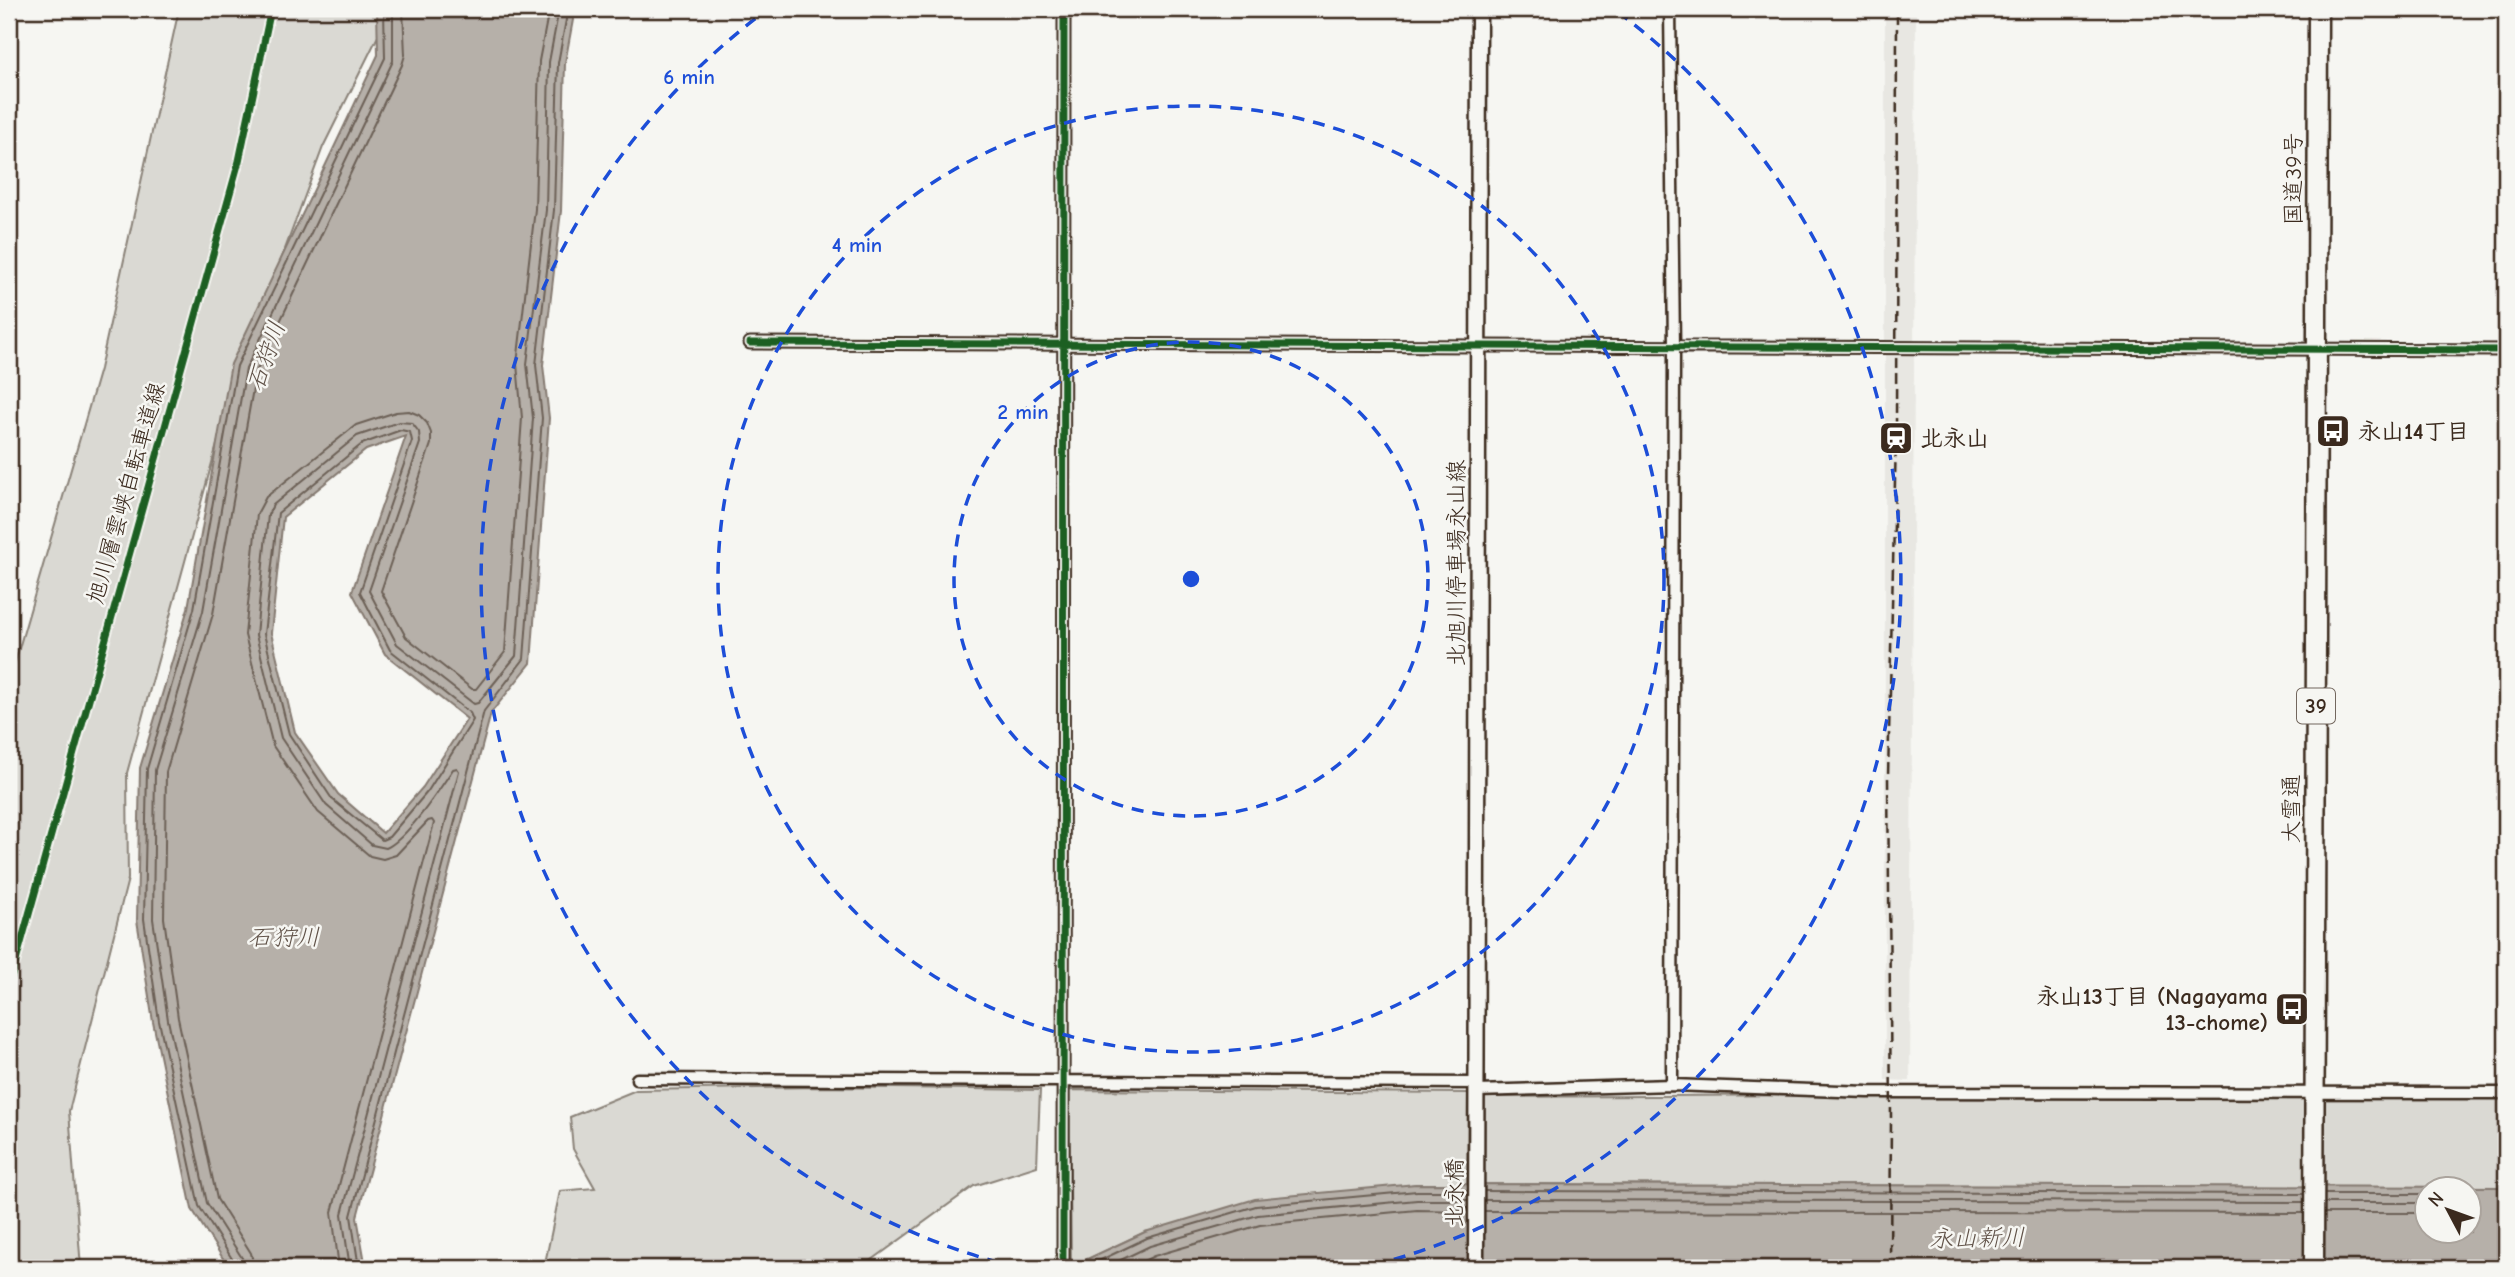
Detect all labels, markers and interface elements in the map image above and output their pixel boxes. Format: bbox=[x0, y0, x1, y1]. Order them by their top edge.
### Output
text: 6 min bbox=[663, 65, 715, 89]
street label: 国道39号 bbox=[2280, 133, 2307, 225]
text: 4 min bbox=[832, 233, 882, 257]
water label: 石狩川 bbox=[241, 317, 291, 395]
street label: 旭川層雲峡自転車道線 bbox=[81, 379, 171, 607]
text: 2 min bbox=[997, 400, 1049, 424]
bus stop icon: 永山14丁目 bbox=[2314, 412, 2352, 450]
place label: 永山14丁目 bbox=[2358, 418, 2470, 445]
station icon: 北永山 bbox=[1877, 419, 1915, 457]
place label: 北永山 bbox=[1920, 425, 1989, 452]
street label: 北旭川停車場永山線 bbox=[1443, 460, 1470, 667]
centre of rings bbox=[1179, 567, 1203, 591]
road number: 39 bbox=[2297, 688, 2335, 724]
street label: 大雪通 bbox=[2278, 775, 2305, 844]
water label: 石狩川 bbox=[248, 923, 320, 951]
place label: 永山13丁目 (Nagayama 13-chome) bbox=[2036, 983, 2268, 1036]
bus stop icon: 永山13丁目 (Nagayama 13-chome) bbox=[2273, 990, 2311, 1028]
street label: 北永橋 bbox=[1441, 1159, 1468, 1228]
north arrow bbox=[2414, 1176, 2484, 1246]
text: N bbox=[2424, 1188, 2448, 1211]
water label: 永山新川 bbox=[1929, 1223, 2025, 1253]

